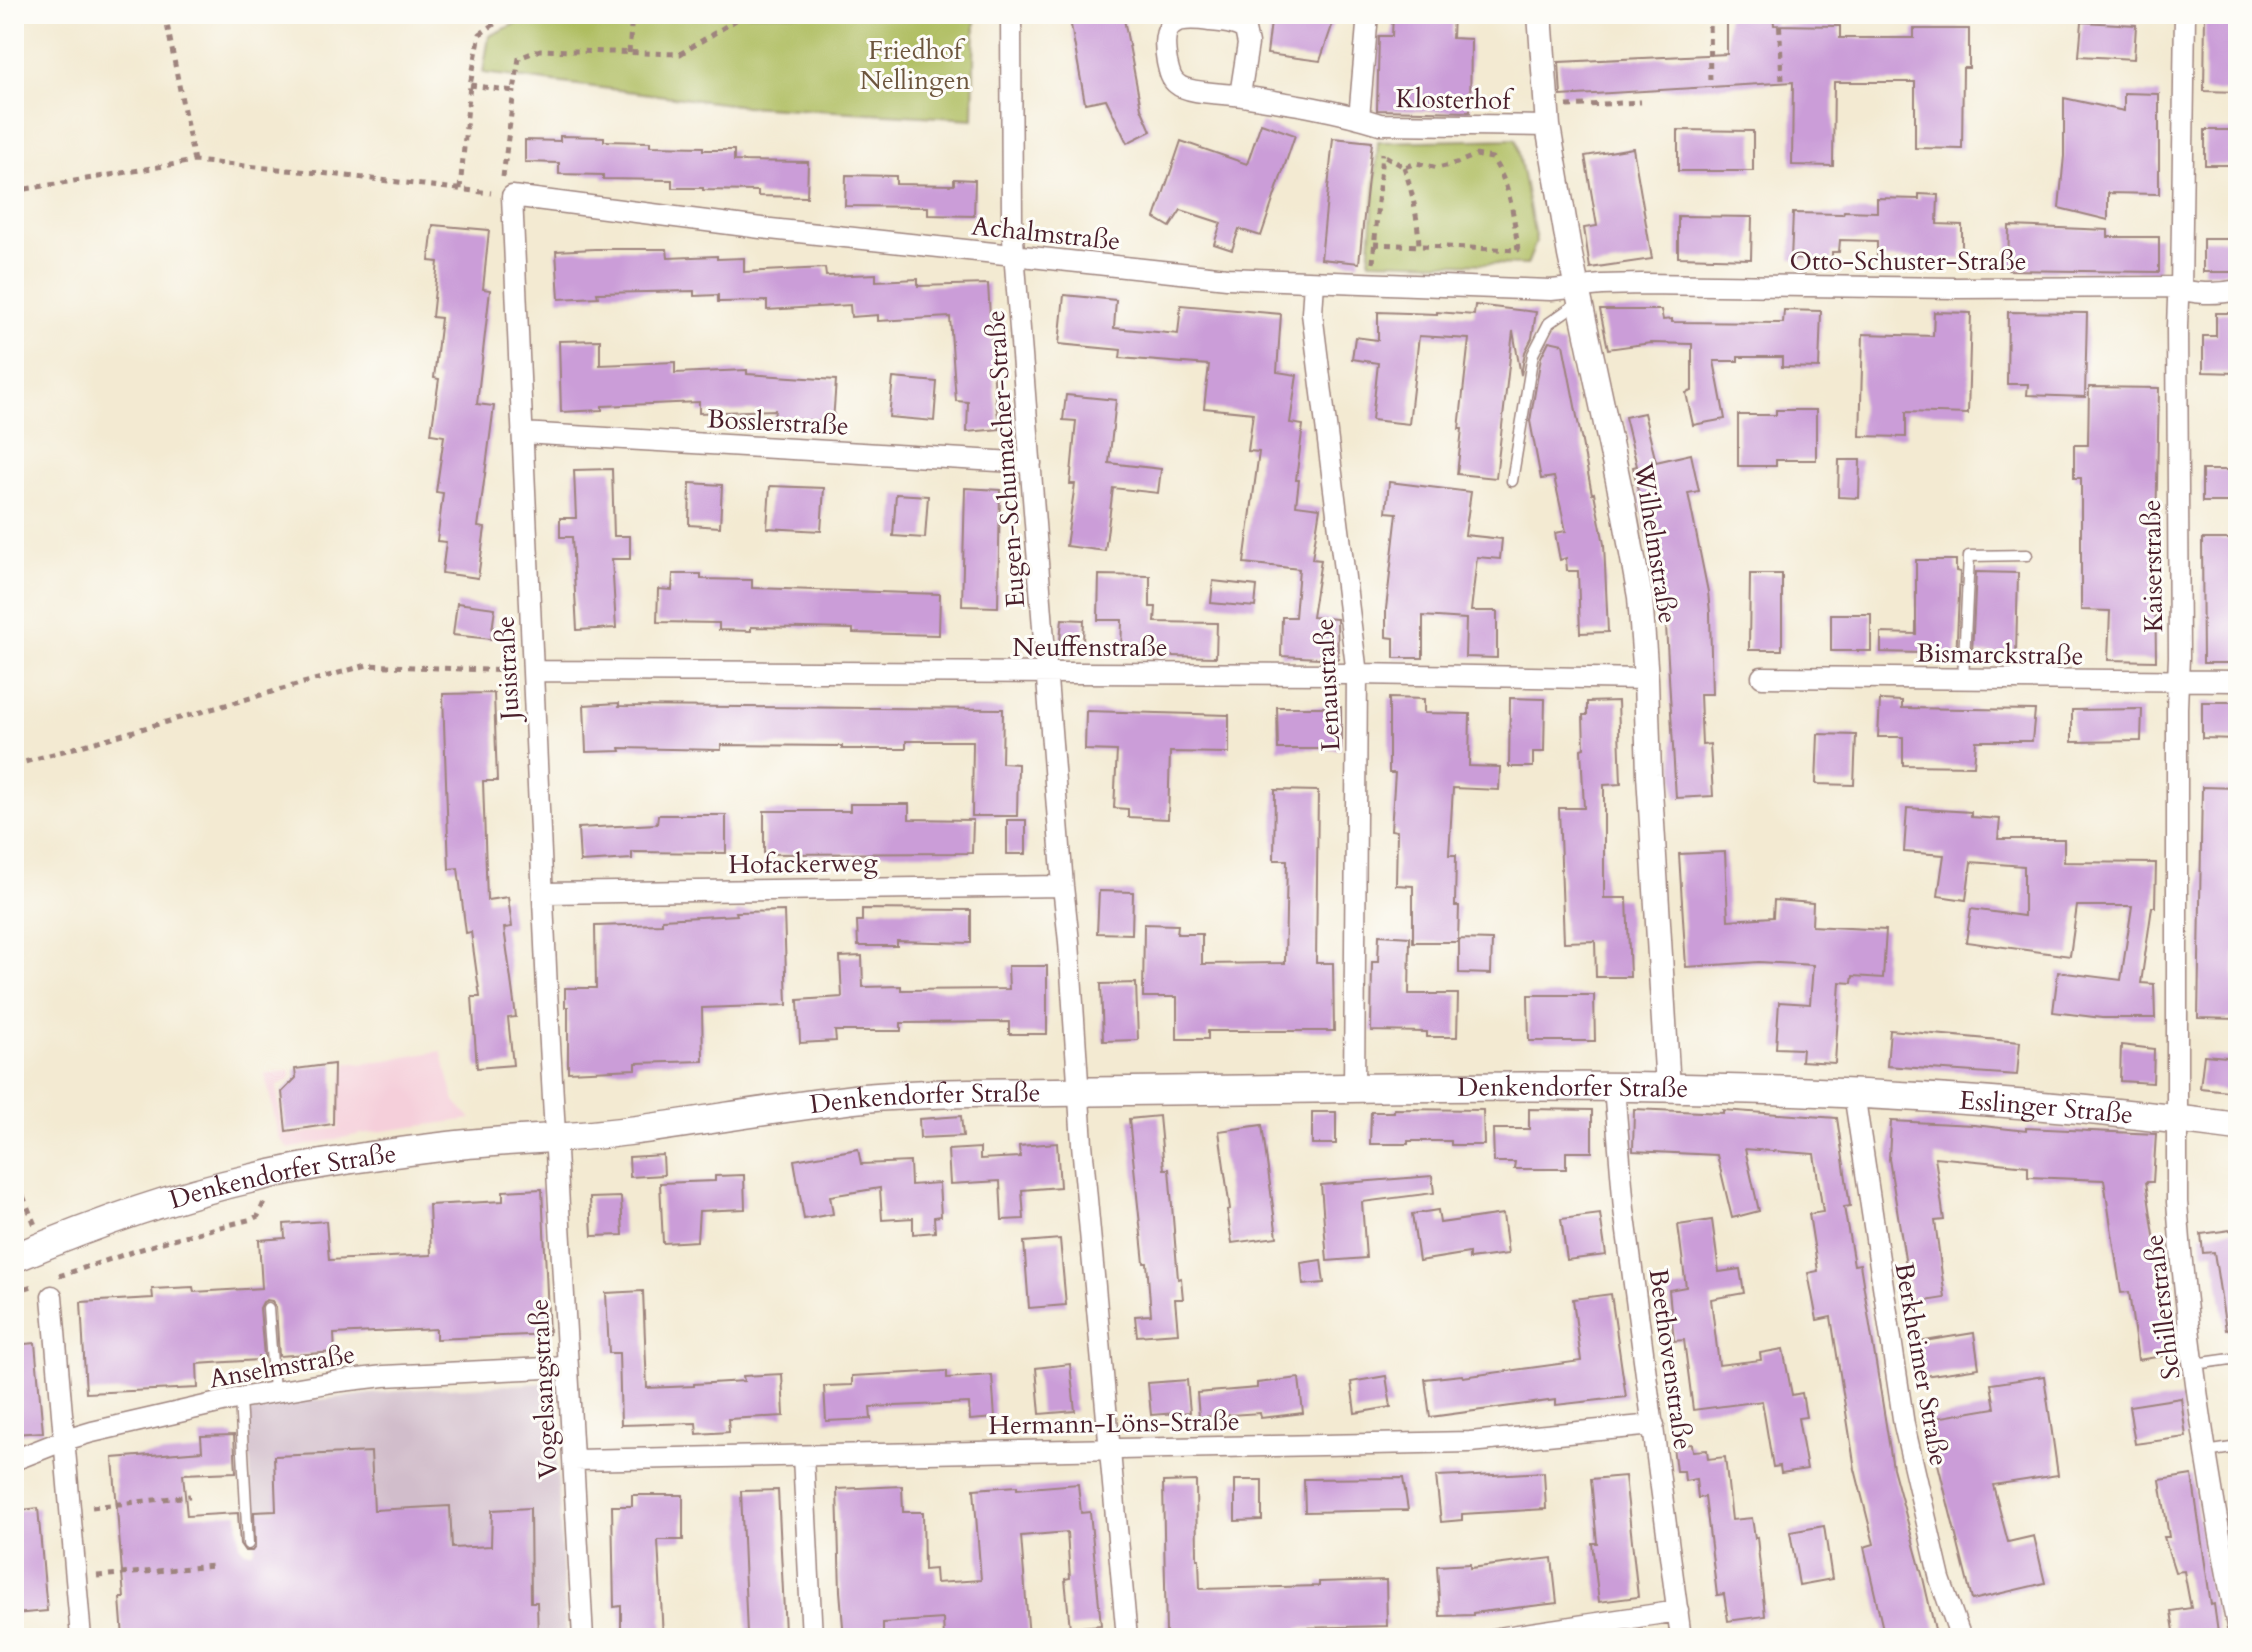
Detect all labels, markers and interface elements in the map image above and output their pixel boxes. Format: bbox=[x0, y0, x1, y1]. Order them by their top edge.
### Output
park label: Friedhof Nellingen bbox=[860, 33, 970, 98]
street label: Klosterhof bbox=[1395, 81, 1515, 118]
street label: Achalmstraße bbox=[970, 208, 1122, 259]
street label: Otto-Schuster-Straße bbox=[1789, 244, 2027, 279]
street label: Eugen-Schumacher-Straße bbox=[978, 309, 1033, 609]
street label: Bosslerstraße bbox=[706, 401, 850, 444]
street label: Wilhelmstraße bbox=[1625, 459, 1685, 626]
street label: Kaiserstraße bbox=[2134, 499, 2171, 633]
street label: Jusistraße bbox=[487, 615, 528, 725]
street label: Lenaustraße bbox=[1307, 618, 1348, 752]
street label: Neuffenstraße bbox=[1012, 630, 1168, 665]
street label: Bismarckstraße bbox=[1916, 636, 2084, 673]
street label: Hofackerweg bbox=[728, 845, 878, 882]
street label: Denkendorfer Straße bbox=[1457, 1069, 1689, 1106]
street label: Denkendorfer Straße bbox=[808, 1075, 1041, 1122]
street label: Esslinger Straße bbox=[1958, 1083, 2135, 1132]
street label: Denkendorfer Straße bbox=[165, 1136, 398, 1217]
street label: Schillerstraße bbox=[2136, 1232, 2189, 1381]
street label: Berkheimer Straße bbox=[1886, 1260, 1957, 1468]
street label: Beethovenstraße bbox=[1640, 1266, 1701, 1452]
street label: Vogelsangstraße bbox=[521, 1298, 566, 1480]
street label: Anselmstraße bbox=[207, 1336, 358, 1397]
street label: Hermann-Löns-Straße bbox=[988, 1404, 1240, 1443]

